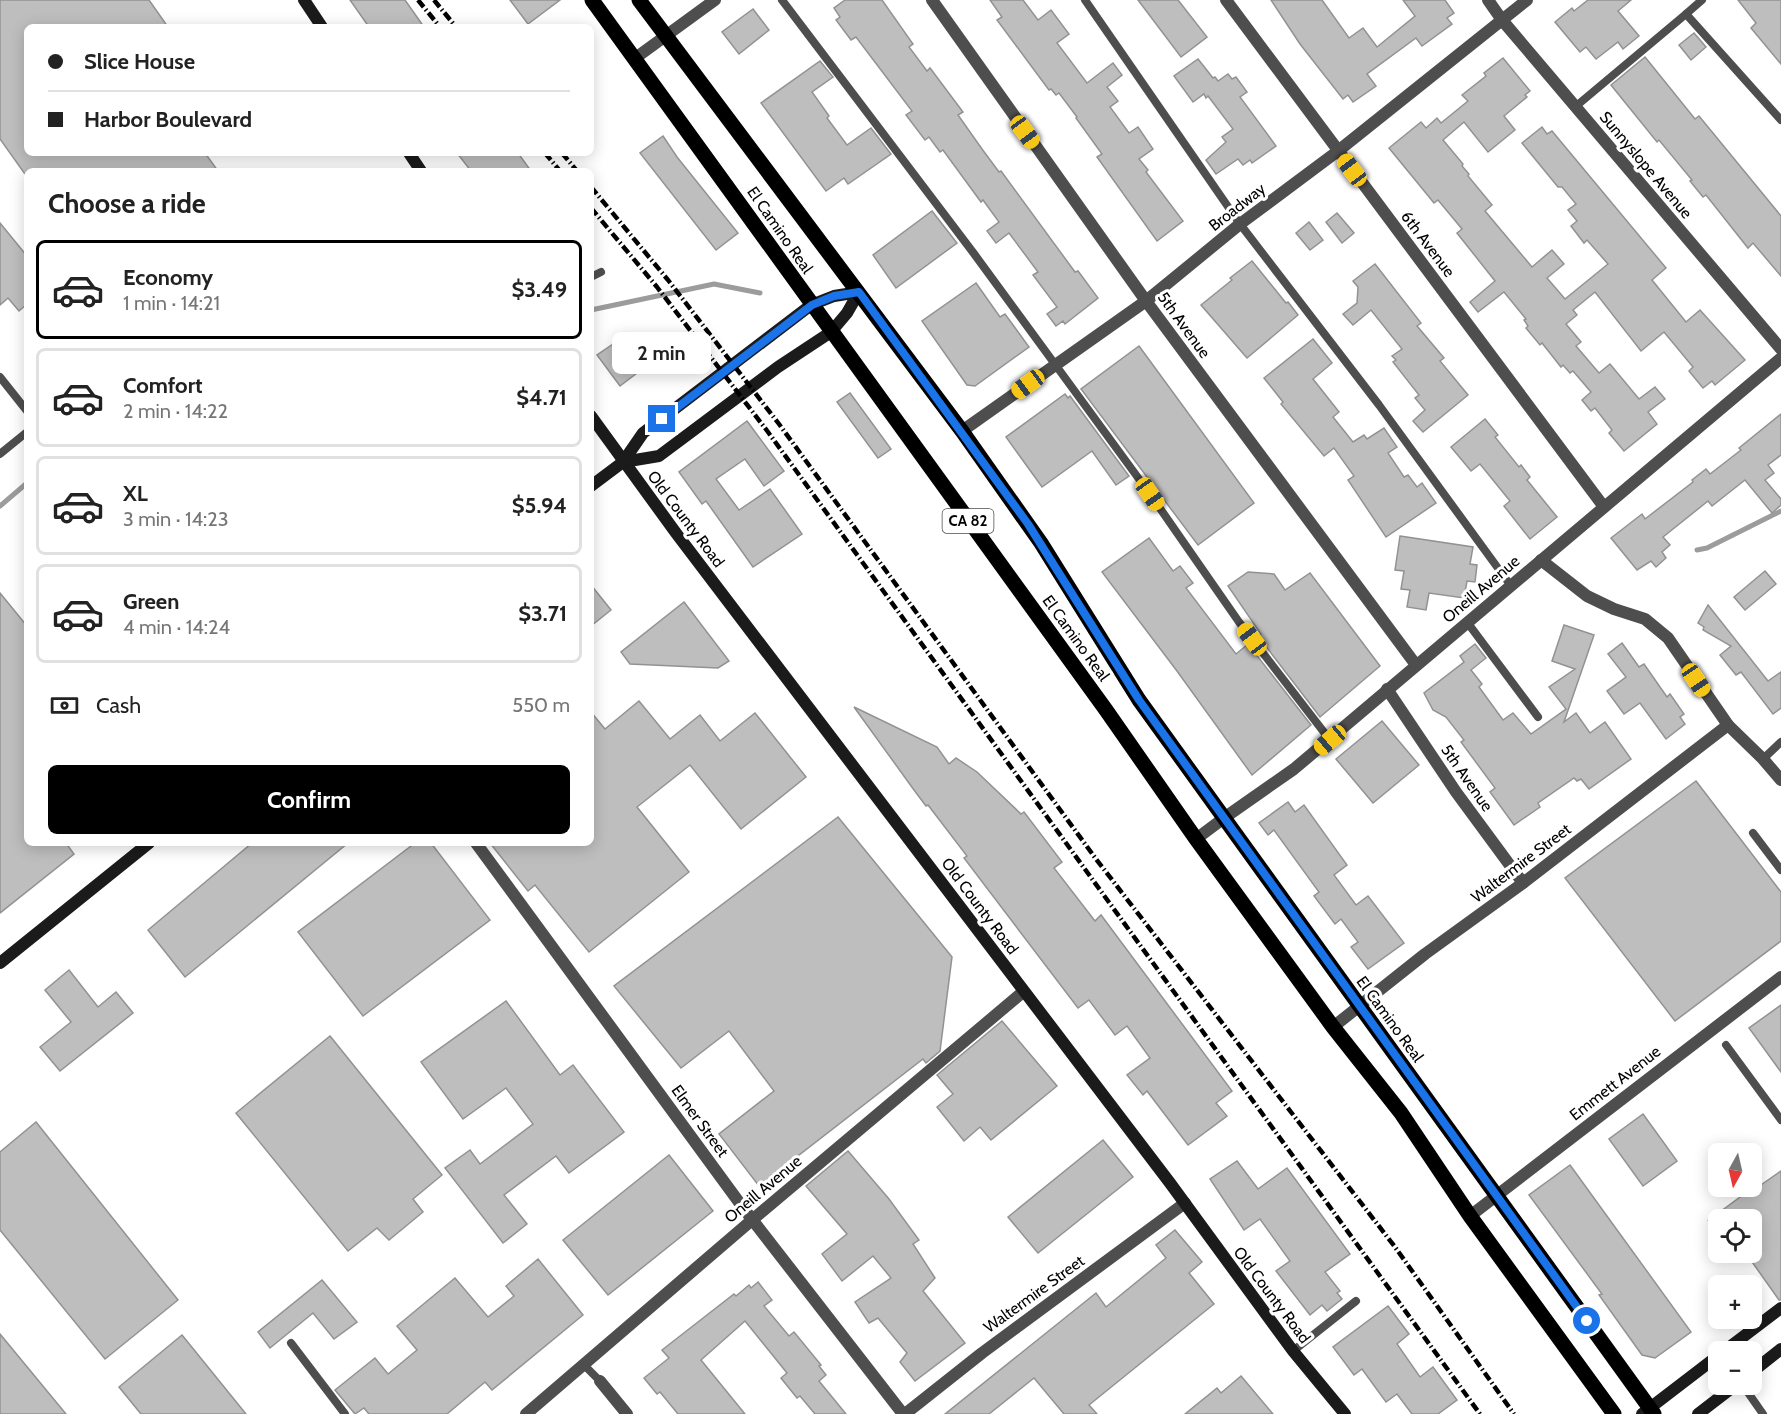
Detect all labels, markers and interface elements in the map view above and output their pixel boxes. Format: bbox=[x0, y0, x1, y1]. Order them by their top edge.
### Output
text: Slice House bbox=[84, 48, 195, 75]
text: Harbor Boulevard bbox=[84, 106, 252, 133]
street label: Sunnyslope Avenue bbox=[1596, 108, 1696, 222]
car bbox=[1007, 112, 1043, 152]
car bbox=[1334, 150, 1370, 190]
street label: Broadway bbox=[1205, 179, 1269, 235]
street label: El Camino Real bbox=[743, 183, 817, 277]
text: Choose a ride bbox=[48, 187, 206, 220]
street label: 6th Avenue bbox=[1397, 207, 1459, 281]
icon: car bbox=[51, 263, 105, 317]
text: Economy bbox=[123, 264, 213, 291]
text: $3.49 bbox=[511, 276, 567, 303]
street label: 5th Avenue bbox=[1154, 288, 1214, 362]
text: 1 min · 14:21 bbox=[123, 291, 220, 315]
callout: 2 min bbox=[612, 332, 712, 374]
text: 2 min bbox=[637, 341, 686, 365]
car bbox=[1008, 366, 1048, 402]
icon: car bbox=[51, 371, 105, 425]
text: Comfort bbox=[123, 372, 202, 399]
text: $4.71 bbox=[516, 384, 567, 411]
text: 2 min · 14:22 bbox=[123, 399, 228, 423]
route end bbox=[648, 405, 675, 432]
street label: Old County Road bbox=[644, 467, 728, 571]
car bbox=[1132, 474, 1168, 514]
icon: car bbox=[51, 479, 105, 533]
text: XL bbox=[123, 480, 148, 507]
text: $5.94 bbox=[512, 492, 567, 519]
text: 3 min · 14:23 bbox=[123, 507, 229, 531]
road number: CA 82 bbox=[942, 509, 994, 533]
street label: Oneill Avenue bbox=[1439, 551, 1523, 627]
icon: car bbox=[51, 587, 105, 641]
text: Green bbox=[123, 588, 179, 615]
street label: El Camino Real bbox=[1038, 591, 1114, 685]
text: $3.71 bbox=[518, 600, 567, 627]
text: 4 min · 14:24 bbox=[123, 615, 230, 639]
car bbox=[1234, 619, 1270, 659]
car bbox=[1678, 660, 1714, 700]
icon: cash bbox=[48, 689, 81, 722]
text: Cash bbox=[96, 692, 141, 719]
text: 550 m bbox=[512, 693, 570, 717]
car bbox=[1310, 722, 1350, 758]
street label: 5th Avenue bbox=[1437, 741, 1497, 815]
button: Confirm bbox=[48, 765, 570, 834]
street label: Waltermire Street bbox=[1468, 819, 1575, 907]
street label: Old County Road bbox=[938, 854, 1022, 958]
street label: El Camino Real bbox=[1352, 972, 1428, 1066]
street label: Emmett Avenue bbox=[1566, 1042, 1664, 1124]
street label: Elmer Street bbox=[667, 1081, 733, 1161]
north arrow bbox=[1708, 1143, 1762, 1197]
map controls bbox=[1708, 1143, 1762, 1395]
street label: Oneill Avenue bbox=[721, 1151, 805, 1227]
button: locate bbox=[1708, 1209, 1762, 1263]
street label: Old County Road bbox=[1230, 1243, 1314, 1347]
street label: Waltermire Street bbox=[980, 1251, 1088, 1337]
button: + bbox=[1708, 1275, 1762, 1329]
route start bbox=[1573, 1307, 1600, 1334]
button: − bbox=[1708, 1341, 1762, 1395]

